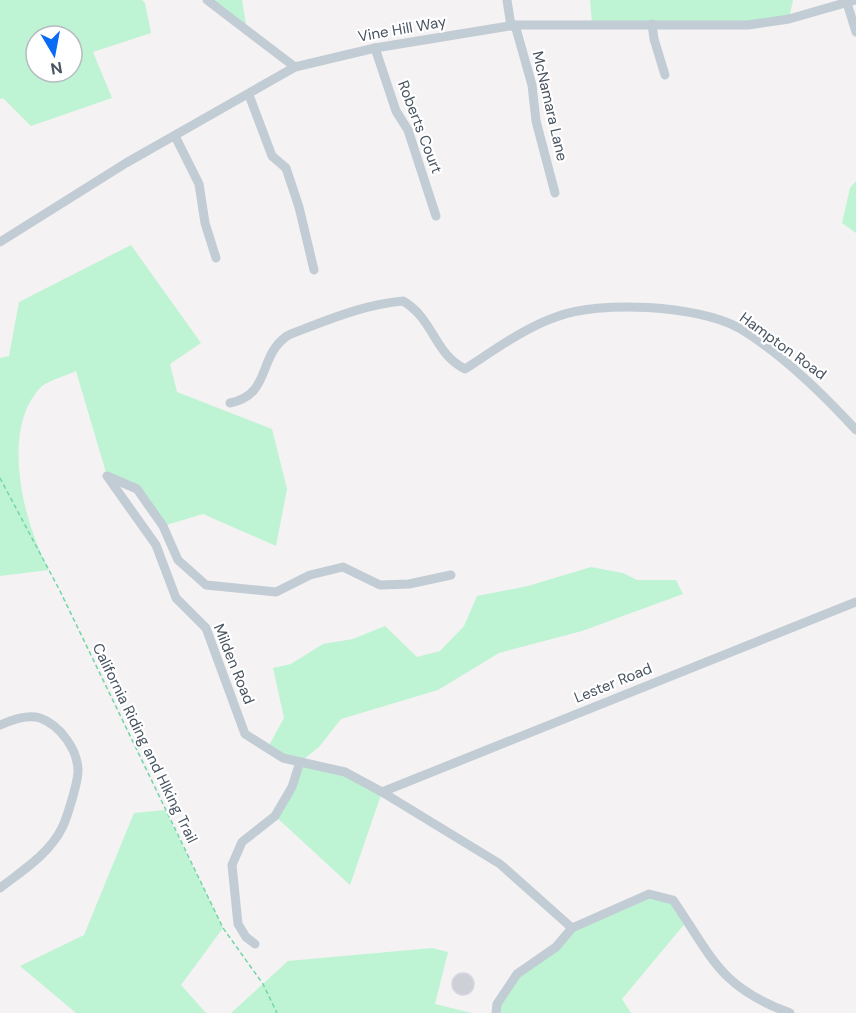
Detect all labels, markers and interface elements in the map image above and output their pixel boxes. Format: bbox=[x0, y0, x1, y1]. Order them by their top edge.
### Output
street label: Vine Hill Way bbox=[356, 11, 448, 47]
north arrow bbox=[24, 24, 84, 84]
street label: McNamara Lane bbox=[528, 49, 572, 163]
text: N bbox=[49, 57, 64, 80]
street label: Roberts Court bbox=[393, 78, 447, 176]
street label: Hampton Road bbox=[735, 308, 831, 384]
street label: Milden Road bbox=[209, 621, 259, 707]
street label: California Riding and HIking Trail bbox=[88, 640, 202, 846]
street label: Lester Road bbox=[571, 658, 655, 708]

